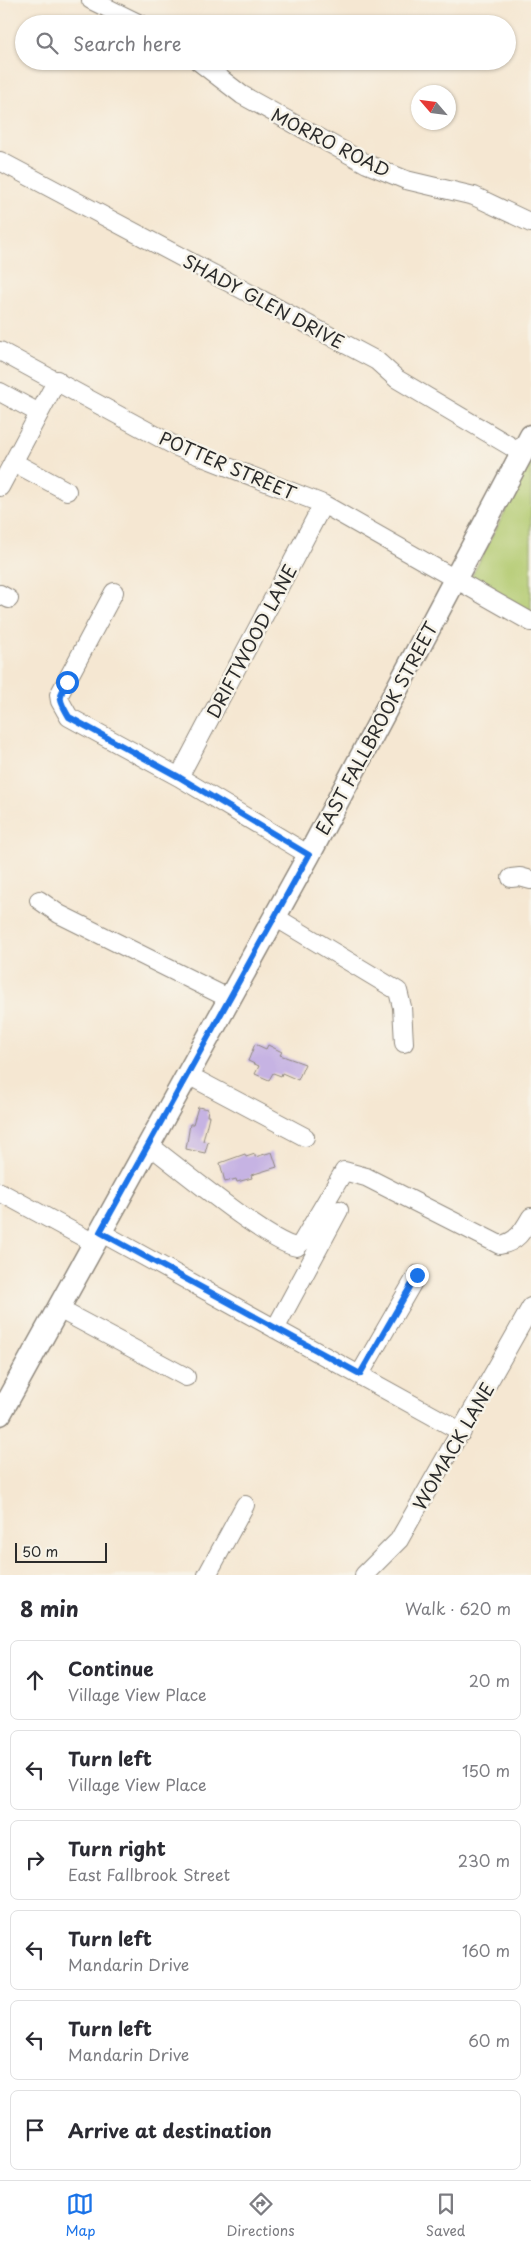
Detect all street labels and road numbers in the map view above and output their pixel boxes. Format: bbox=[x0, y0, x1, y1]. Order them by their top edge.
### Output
street label: MORRO ROAD bbox=[267, 100, 395, 184]
street label: SHADY GLEN DRIVE bbox=[179, 247, 349, 355]
street label: POTTER STREET bbox=[155, 424, 301, 506]
street label: DRIFTWOOD LANE bbox=[199, 560, 303, 722]
street label: EAST FALLBROOK STREET bbox=[308, 616, 444, 839]
street label: WOMACK LANE bbox=[405, 1377, 501, 1515]

